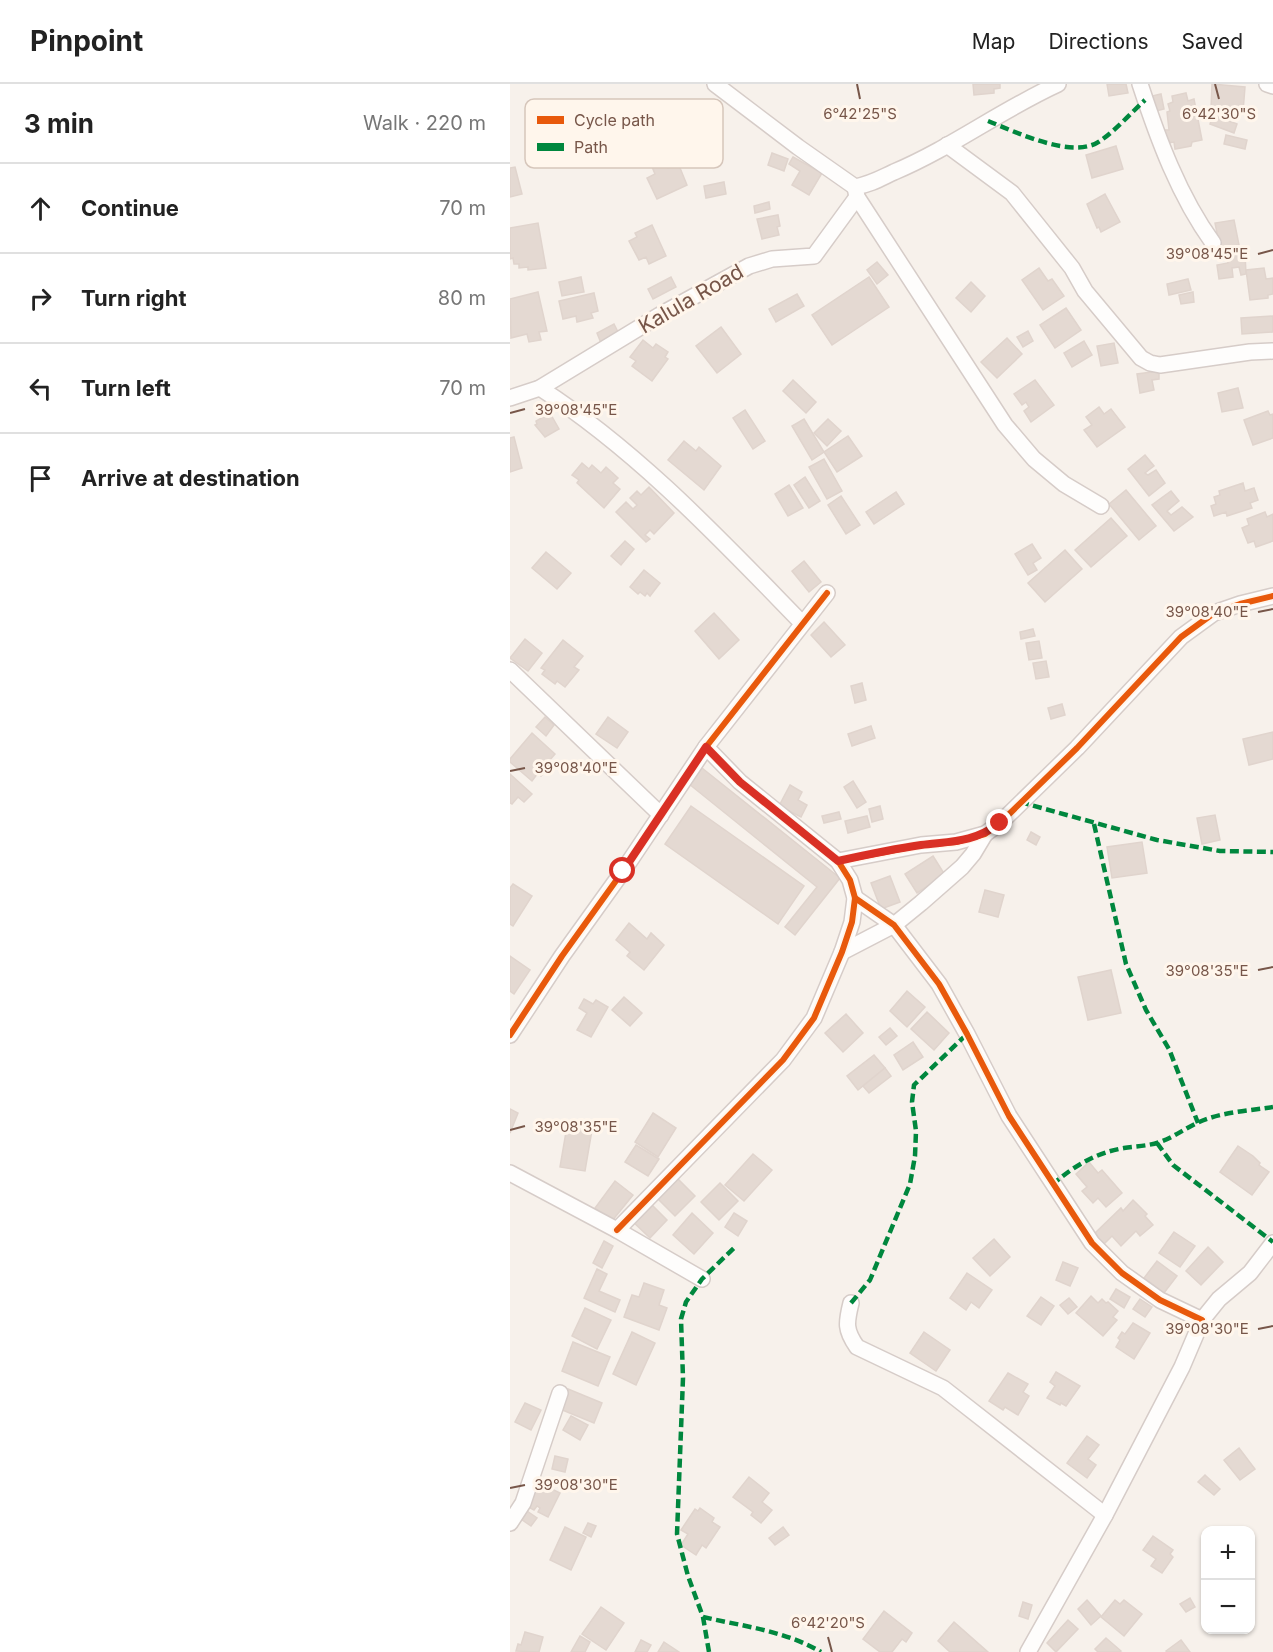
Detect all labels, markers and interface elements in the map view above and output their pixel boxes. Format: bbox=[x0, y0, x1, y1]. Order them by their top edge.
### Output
text: Pinpoint bbox=[30, 24, 143, 58]
text: Map bbox=[972, 29, 1015, 54]
text: Directions bbox=[1048, 29, 1149, 54]
text: Saved bbox=[1182, 29, 1243, 54]
legend bbox=[525, 99, 723, 168]
text: 6°42'25"S bbox=[823, 104, 897, 123]
text: 6°42'30"S bbox=[1182, 104, 1256, 123]
text: 3 min bbox=[24, 108, 94, 139]
text: Cycle path bbox=[574, 110, 655, 130]
text: Walk · 220 m bbox=[363, 111, 486, 135]
text: Path bbox=[574, 137, 608, 157]
icon: ahead bbox=[24, 192, 57, 225]
text: Continue bbox=[81, 195, 179, 221]
text: 70 m bbox=[439, 196, 486, 220]
text: 39°08'45"E bbox=[1166, 244, 1248, 263]
street label: Kalula Road bbox=[634, 259, 748, 339]
icon: right bbox=[24, 282, 57, 315]
text: Turn right bbox=[81, 285, 187, 311]
text: 80 m bbox=[438, 286, 486, 310]
icon: left bbox=[24, 372, 57, 405]
text: Turn left bbox=[81, 375, 171, 401]
text: 70 m bbox=[439, 376, 486, 400]
text: 39°08'45"E bbox=[535, 400, 617, 419]
icon: arrive bbox=[24, 462, 57, 495]
text: Arrive at destination bbox=[81, 465, 300, 491]
text: 39°08'40"E bbox=[1166, 602, 1248, 621]
text: 39°08'40"E bbox=[535, 758, 617, 777]
route end bbox=[986, 809, 1012, 835]
route start bbox=[609, 857, 635, 883]
text: 39°08'35"E bbox=[1165, 961, 1249, 980]
text: 39°08'35"E bbox=[534, 1117, 618, 1136]
text: 39°08'30"E bbox=[1165, 1319, 1249, 1338]
text: 39°08'30"E bbox=[534, 1475, 618, 1494]
map controls bbox=[1201, 1526, 1255, 1634]
button: + bbox=[1201, 1526, 1255, 1580]
button: − bbox=[1201, 1580, 1255, 1634]
text: 6°42'20"S bbox=[791, 1613, 865, 1632]

